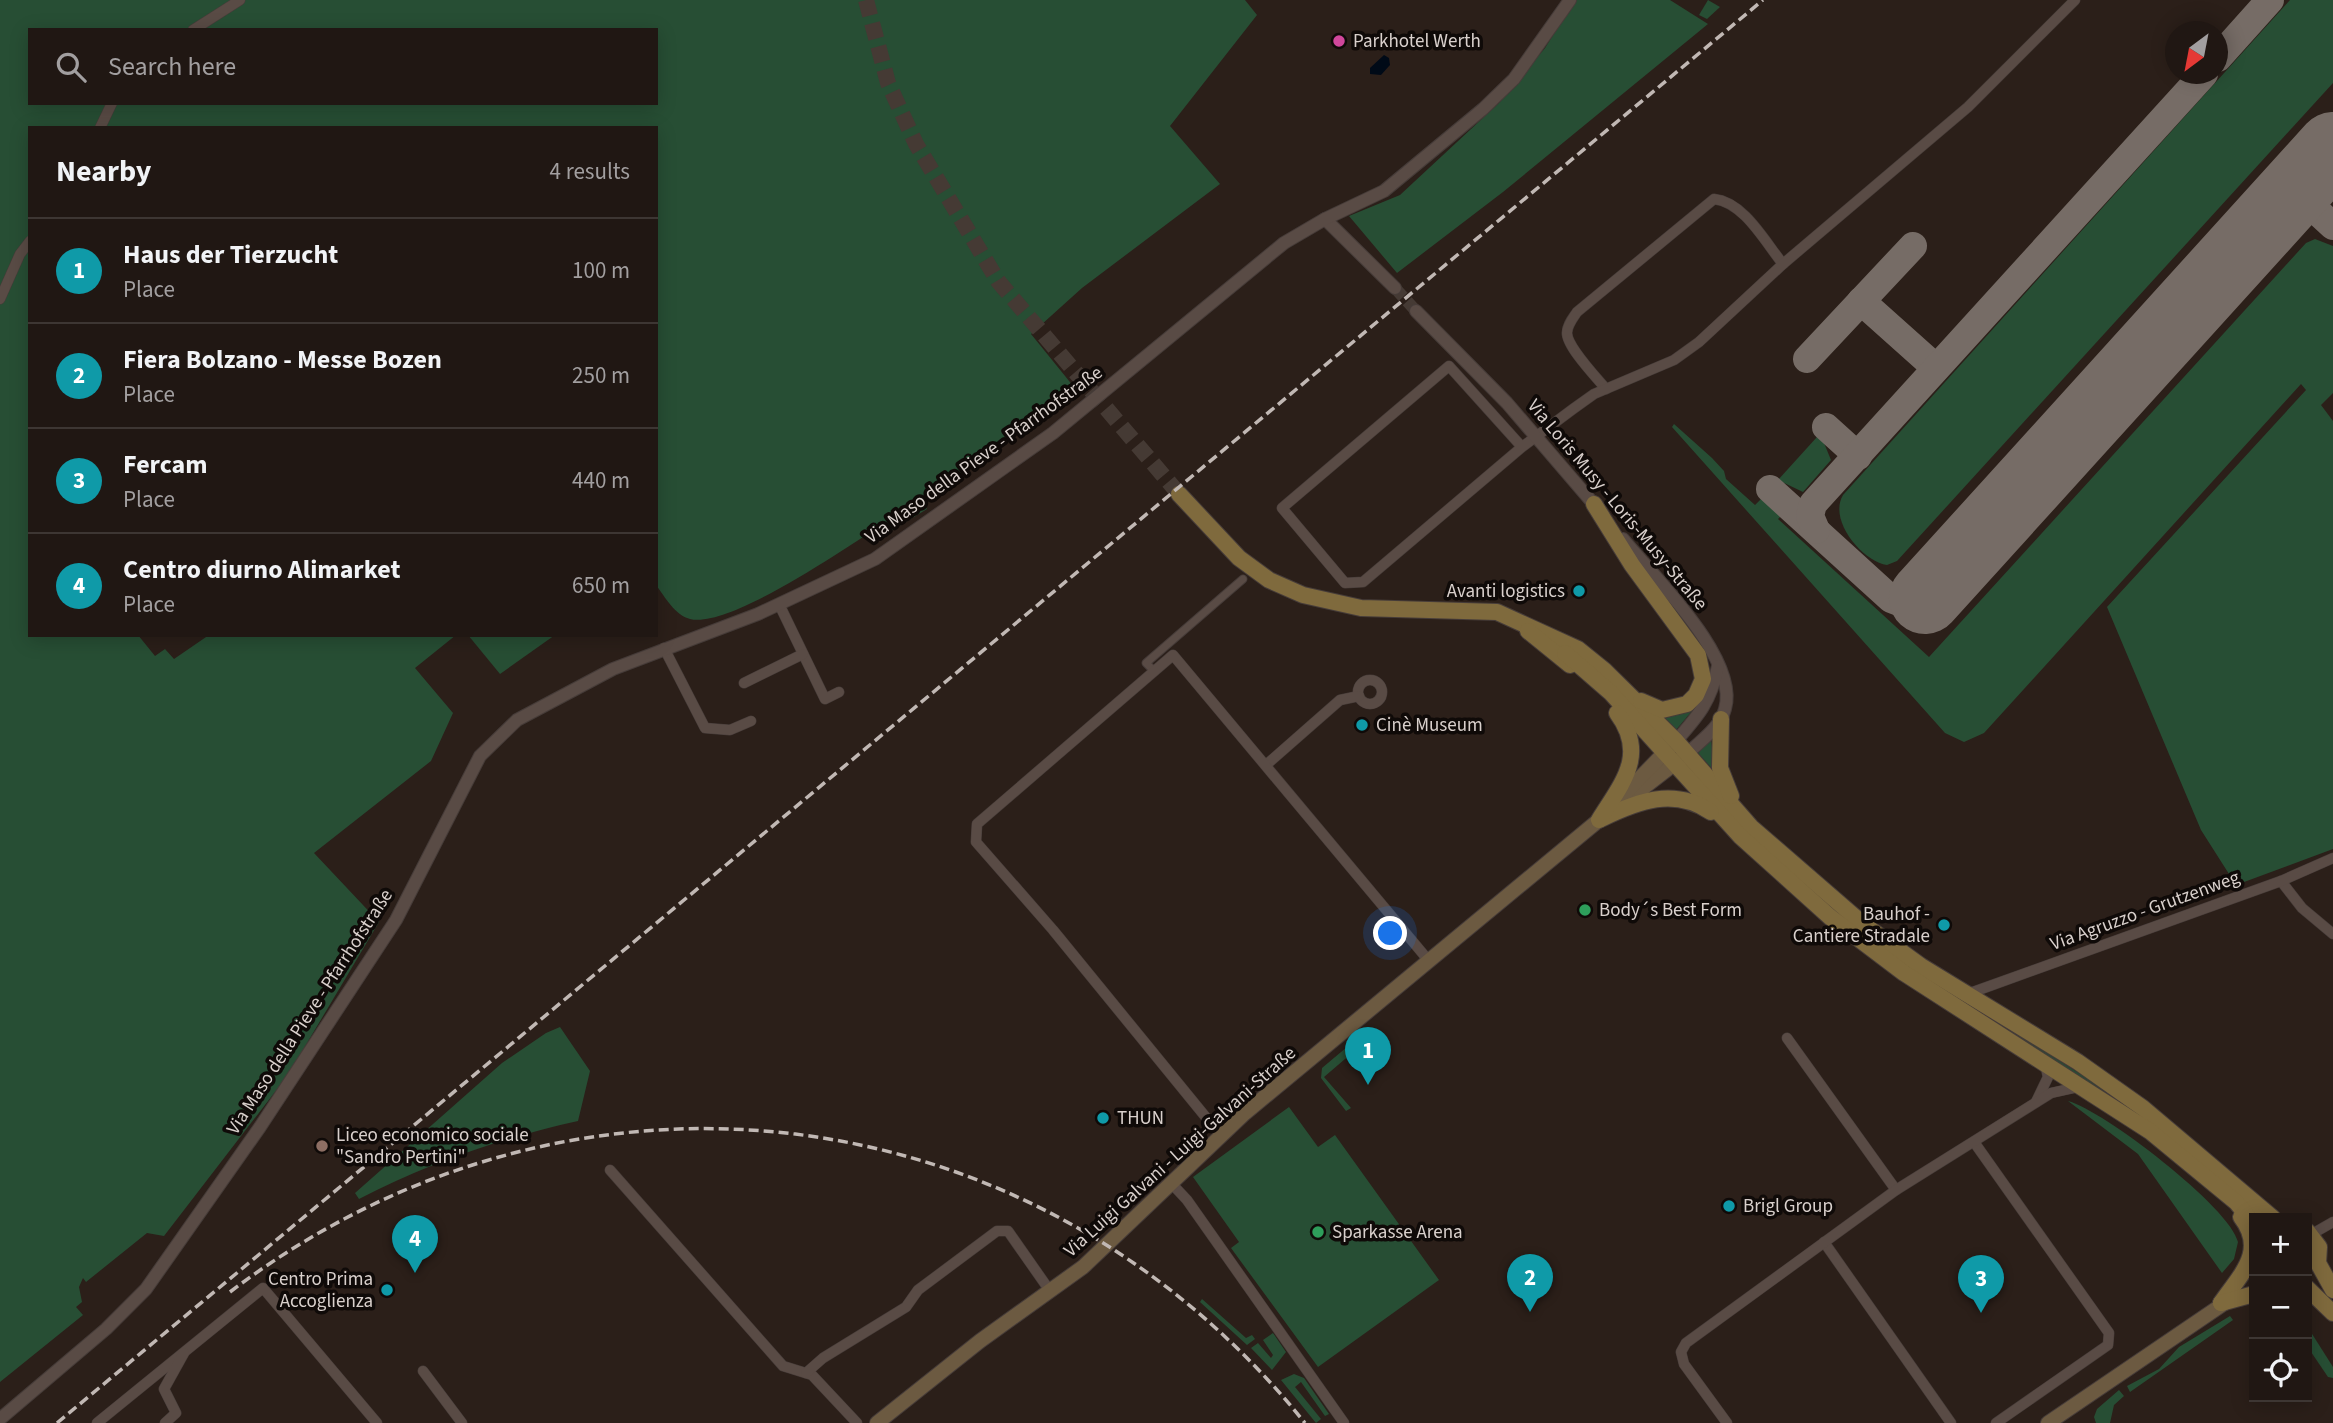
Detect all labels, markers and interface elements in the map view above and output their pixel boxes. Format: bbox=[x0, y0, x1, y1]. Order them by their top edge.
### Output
north arrow bbox=[2165, 21, 2228, 84]
search box bbox=[28, 28, 658, 105]
place label: Parkhotel Werth bbox=[1353, 28, 1481, 55]
marker: Parkhotel Werth bbox=[1331, 33, 1347, 49]
icon: search bbox=[52, 48, 90, 86]
text: Search here bbox=[108, 48, 236, 85]
text: Nearby bbox=[56, 150, 151, 193]
text: 4 results bbox=[550, 155, 630, 188]
text: Haus der Tierzucht bbox=[123, 236, 338, 273]
text: 1 bbox=[73, 254, 85, 287]
text: 100 m bbox=[572, 254, 630, 287]
text: Place bbox=[123, 273, 175, 306]
text: Fiera Bolzano - Messe Bozen bbox=[123, 341, 442, 378]
text: 2 bbox=[73, 359, 85, 392]
text: 250 m bbox=[572, 359, 630, 392]
street label: Via Maso della Pieve - Pfarrhofstraße bbox=[860, 359, 1108, 551]
text: Place bbox=[123, 378, 175, 411]
street label: Via Loris Musy - Loris-Musy-Straße bbox=[1520, 394, 1714, 616]
text: Fercam bbox=[123, 446, 208, 483]
text: 3 bbox=[73, 464, 85, 497]
text: 440 m bbox=[572, 464, 630, 497]
text: Place bbox=[123, 483, 175, 516]
text: Centro diurno Alimarket bbox=[123, 551, 400, 588]
text: 4 bbox=[73, 569, 85, 602]
text: 650 m bbox=[572, 569, 630, 602]
place label: Avanti logistics bbox=[1447, 578, 1565, 605]
marker: Avanti logistics bbox=[1571, 583, 1587, 599]
text: Place bbox=[123, 588, 175, 621]
place label: Cinè Museum bbox=[1376, 712, 1483, 739]
marker: Cinè Museum bbox=[1354, 717, 1370, 733]
street label: Via Agruzzo - Grutzenweg bbox=[2047, 864, 2244, 958]
street label: Via Maso della Pieve - Pfarrhofstraße bbox=[220, 884, 400, 1140]
place label: Body´s Best Form bbox=[1599, 897, 1742, 924]
place label: Bauhof - Cantiere Stradale bbox=[1793, 901, 1930, 950]
marker: Body´s Best Form bbox=[1577, 902, 1593, 918]
your location bbox=[1373, 916, 1407, 950]
marker: Bauhof - Cantiere Stradale bbox=[1936, 917, 1952, 933]
pin: 1 bbox=[1345, 1027, 1391, 1085]
street label: Via Luigi Galvani - Luigi-Galvani-Straße bbox=[1058, 1040, 1302, 1264]
place label: THUN bbox=[1117, 1105, 1164, 1132]
marker: THUN bbox=[1095, 1110, 1111, 1126]
place label: Liceo economico sociale "Sandro Pertini" bbox=[336, 1122, 529, 1171]
marker: Liceo economico sociale "Sandro Pertini" bbox=[314, 1138, 330, 1154]
place label: Brigl Group bbox=[1743, 1193, 1833, 1220]
marker: Brigl Group bbox=[1721, 1198, 1737, 1214]
map controls bbox=[2249, 1213, 2312, 1402]
button: + bbox=[2249, 1213, 2312, 1276]
pin: 4 bbox=[392, 1215, 438, 1273]
place label: Sparkasse Arena bbox=[1332, 1219, 1463, 1246]
marker: Sparkasse Arena bbox=[1310, 1224, 1326, 1240]
pin: 2 bbox=[1507, 1254, 1553, 1312]
pin: 3 bbox=[1958, 1255, 2004, 1313]
place label: Centro Prima Accoglienza bbox=[268, 1266, 373, 1315]
button: − bbox=[2249, 1276, 2312, 1339]
marker: Centro Prima Accoglienza bbox=[379, 1282, 395, 1298]
button: locate bbox=[2249, 1339, 2312, 1402]

